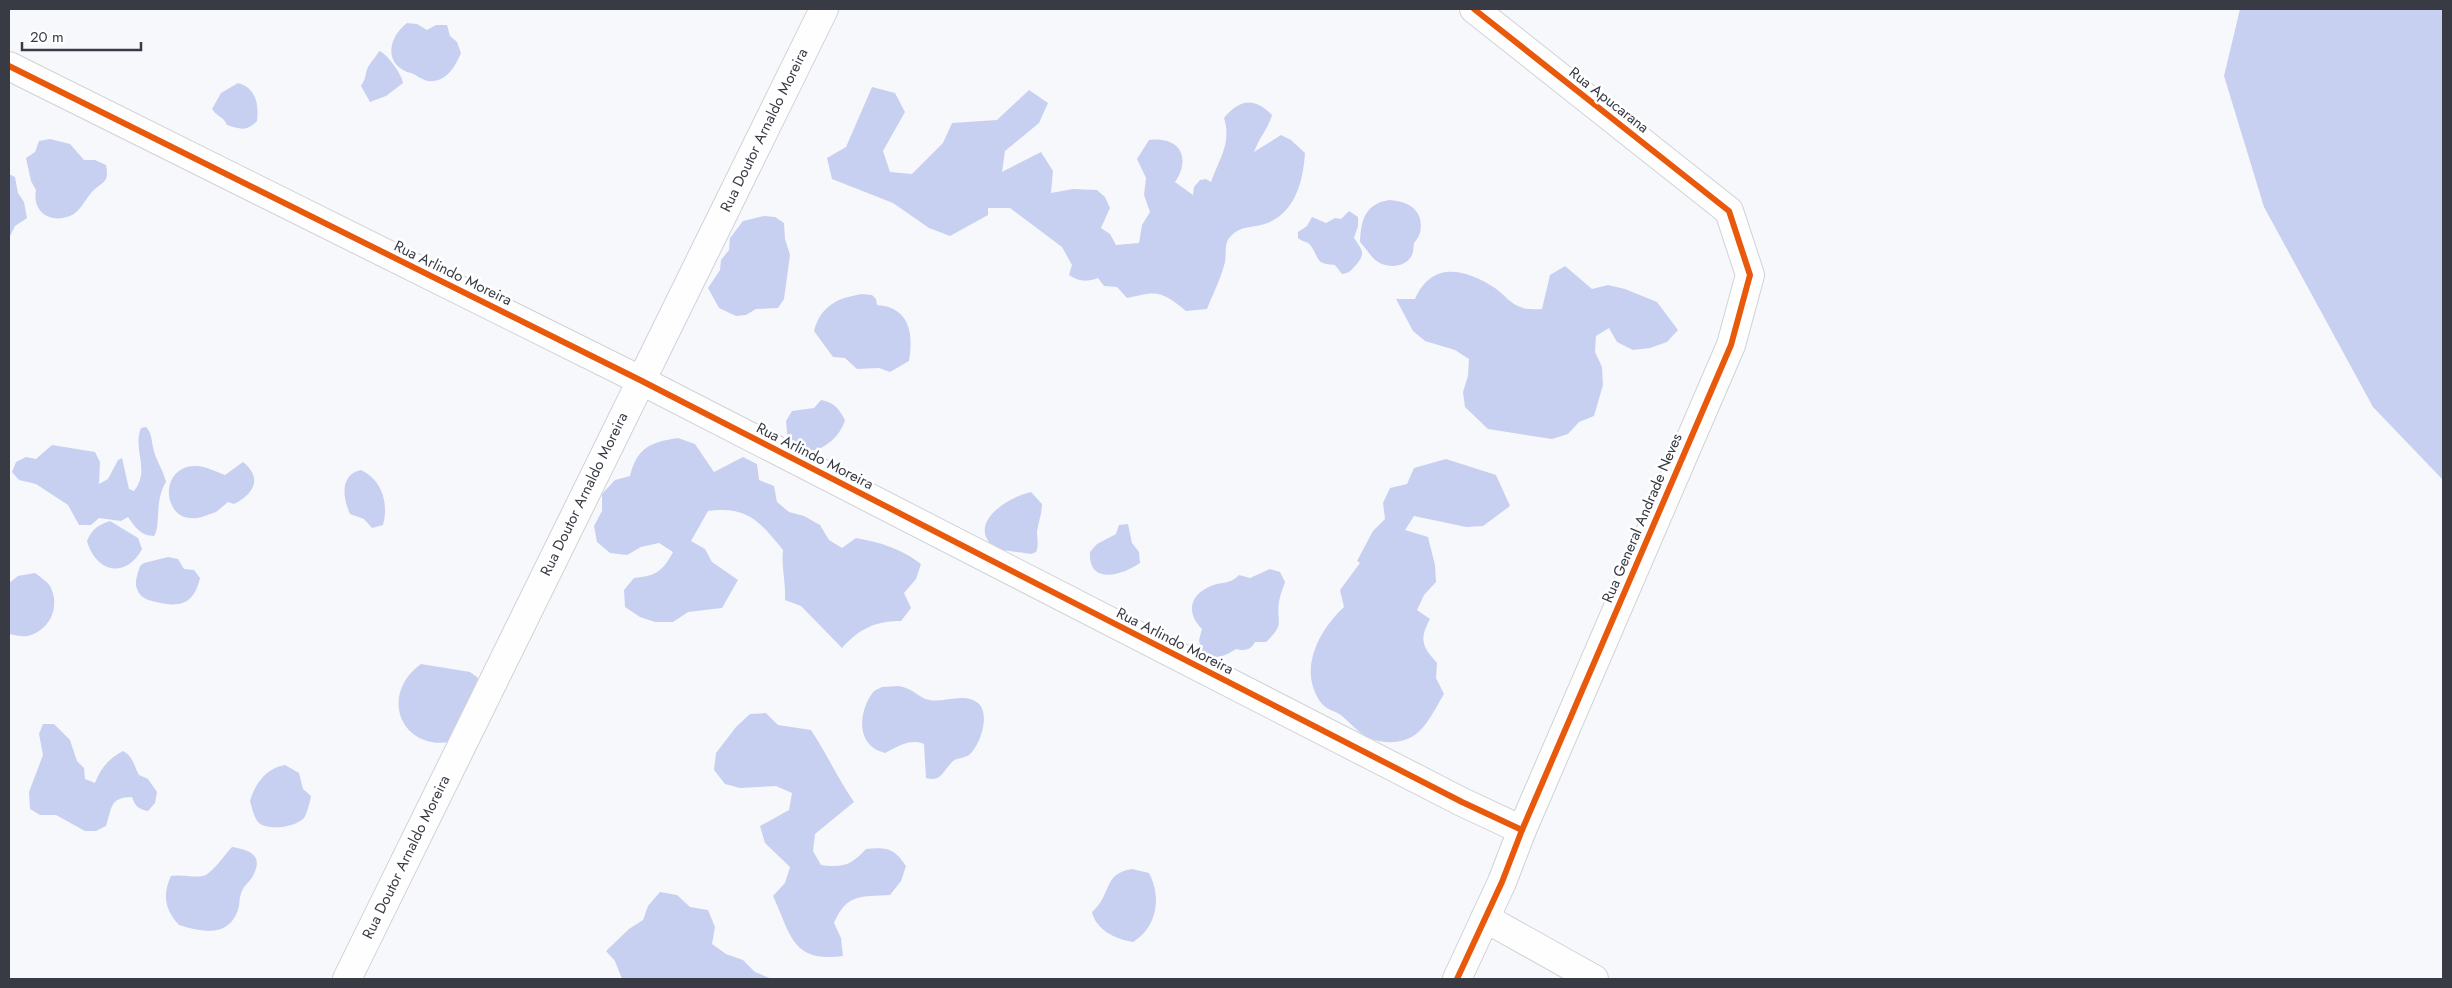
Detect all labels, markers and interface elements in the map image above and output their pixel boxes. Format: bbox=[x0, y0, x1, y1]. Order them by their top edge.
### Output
scale bar bbox=[22, 20, 141, 52]
text: 20 m bbox=[30, 26, 64, 48]
street label: Rua Doutor Arnaldo Moreira bbox=[715, 44, 813, 216]
street label: Rua Apucarana bbox=[1564, 62, 1654, 138]
street label: Rua Arlindo Moreira bbox=[390, 235, 516, 311]
street label: Rua Doutor Arnaldo Moreira bbox=[535, 408, 633, 580]
street label: Rua Arlindo Moreira bbox=[753, 417, 877, 495]
street label: Rua General Andrade Neves bbox=[1596, 430, 1688, 606]
street label: Rua Arlindo Moreira bbox=[1113, 602, 1237, 680]
street label: Rua Doutor Arnaldo Moreira bbox=[357, 771, 455, 943]

